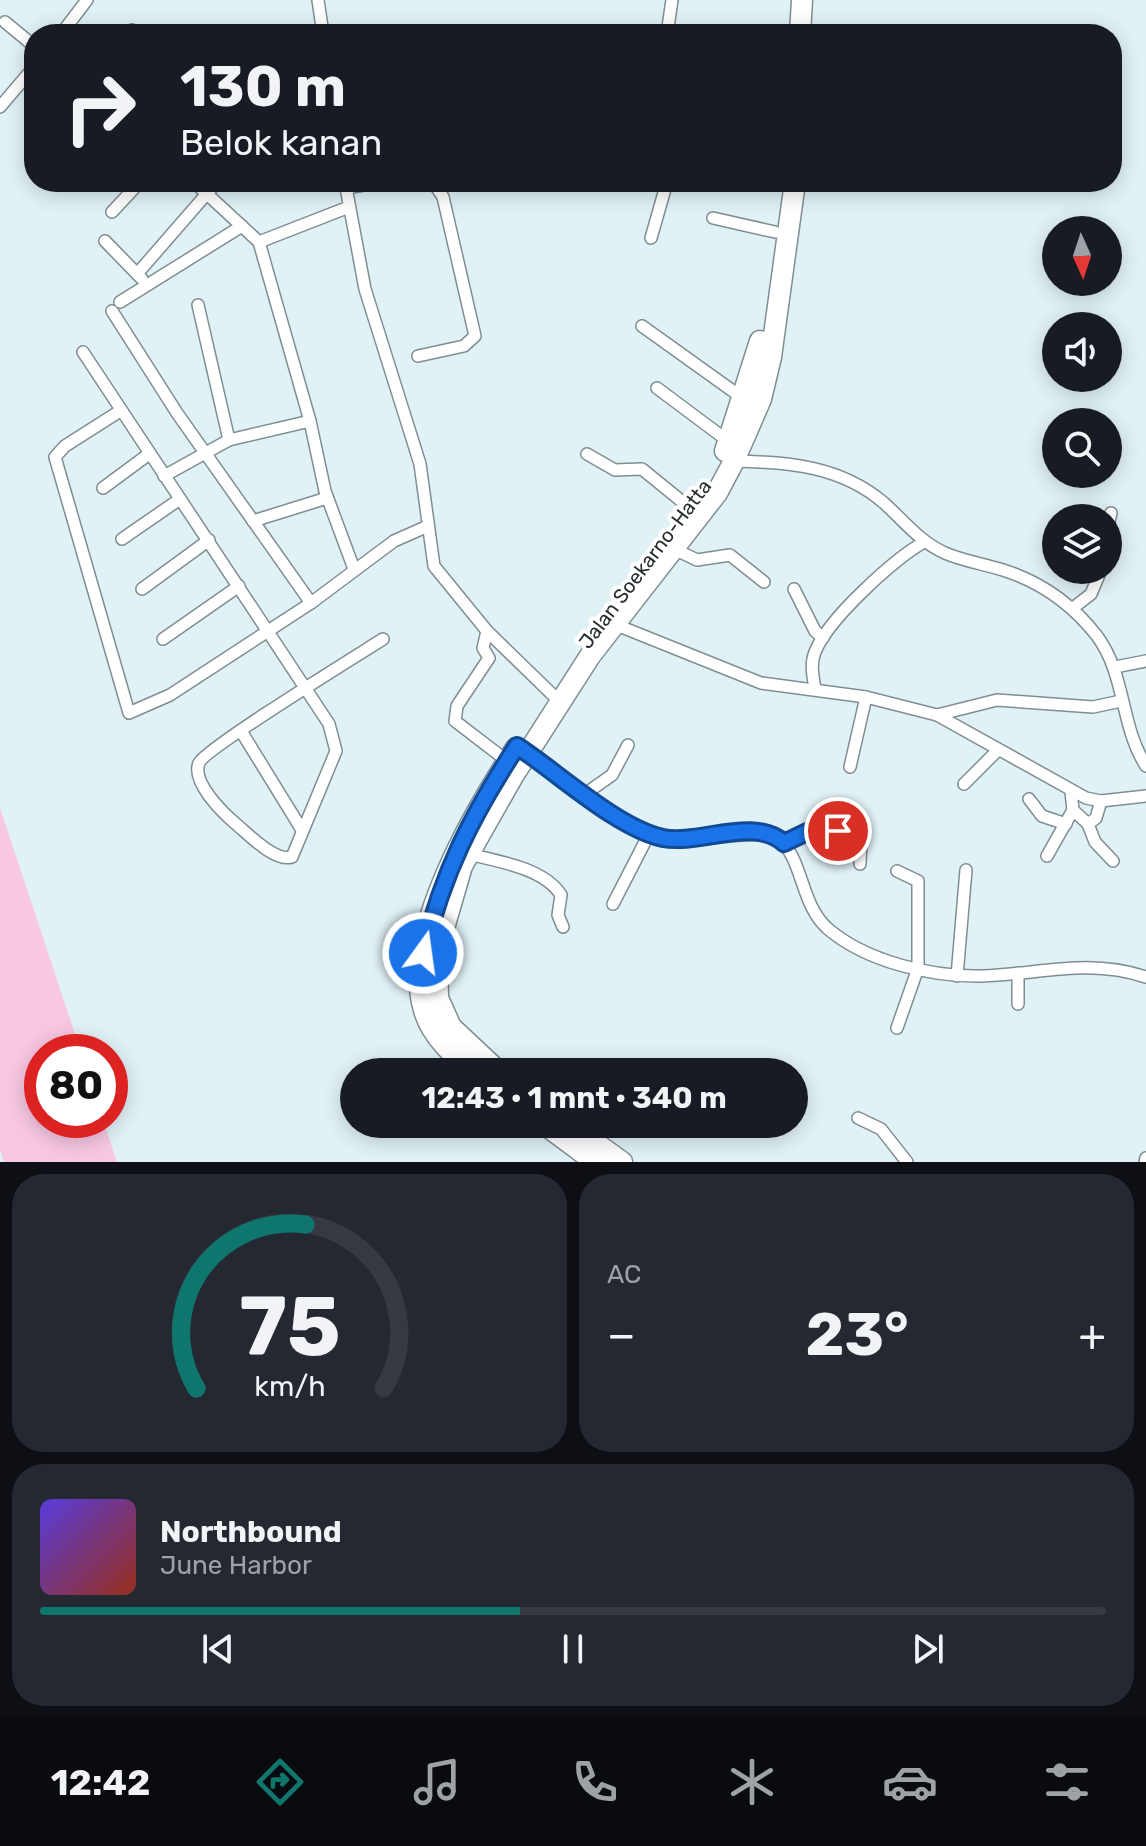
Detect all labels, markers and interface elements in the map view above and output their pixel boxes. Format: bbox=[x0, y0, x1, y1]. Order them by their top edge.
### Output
text: 130 m bbox=[180, 54, 346, 120]
icon: right bbox=[48, 56, 152, 160]
text: Belok kanan bbox=[180, 121, 382, 164]
north arrow bbox=[1042, 216, 1122, 296]
map controls bbox=[1042, 216, 1122, 584]
button: sound bbox=[1042, 312, 1122, 392]
button: search bbox=[1042, 408, 1122, 488]
street label: Jalan Soekarno-Hatta bbox=[574, 475, 716, 653]
button: layers bbox=[1042, 504, 1122, 584]
pin bbox=[804, 797, 872, 865]
icon: arrive bbox=[816, 809, 860, 853]
position arrow bbox=[381, 911, 465, 995]
speed limit sign: 80 bbox=[24, 1034, 128, 1138]
text: 12:43 · 1 mnt · 340 m bbox=[421, 1080, 727, 1116]
text: AC bbox=[607, 1259, 641, 1290]
text: 75 bbox=[239, 1277, 340, 1376]
text: 23° bbox=[805, 1299, 909, 1370]
text: − bbox=[607, 1309, 636, 1361]
text: + bbox=[1079, 1309, 1106, 1361]
text: km/h bbox=[254, 1369, 325, 1403]
text: Northbound bbox=[160, 1514, 342, 1550]
text: June Harbor bbox=[160, 1550, 312, 1581]
icon: previous bbox=[196, 1627, 240, 1671]
icon: pause bbox=[551, 1627, 595, 1671]
icon: next bbox=[906, 1627, 950, 1671]
icon: directions bbox=[252, 1754, 308, 1810]
icon: music bbox=[409, 1754, 465, 1810]
icon: phone bbox=[567, 1754, 623, 1810]
icon: climate bbox=[724, 1754, 780, 1810]
icon: car bbox=[882, 1754, 938, 1810]
icon: filters bbox=[1039, 1754, 1095, 1810]
text: 12:42 bbox=[51, 1761, 151, 1804]

